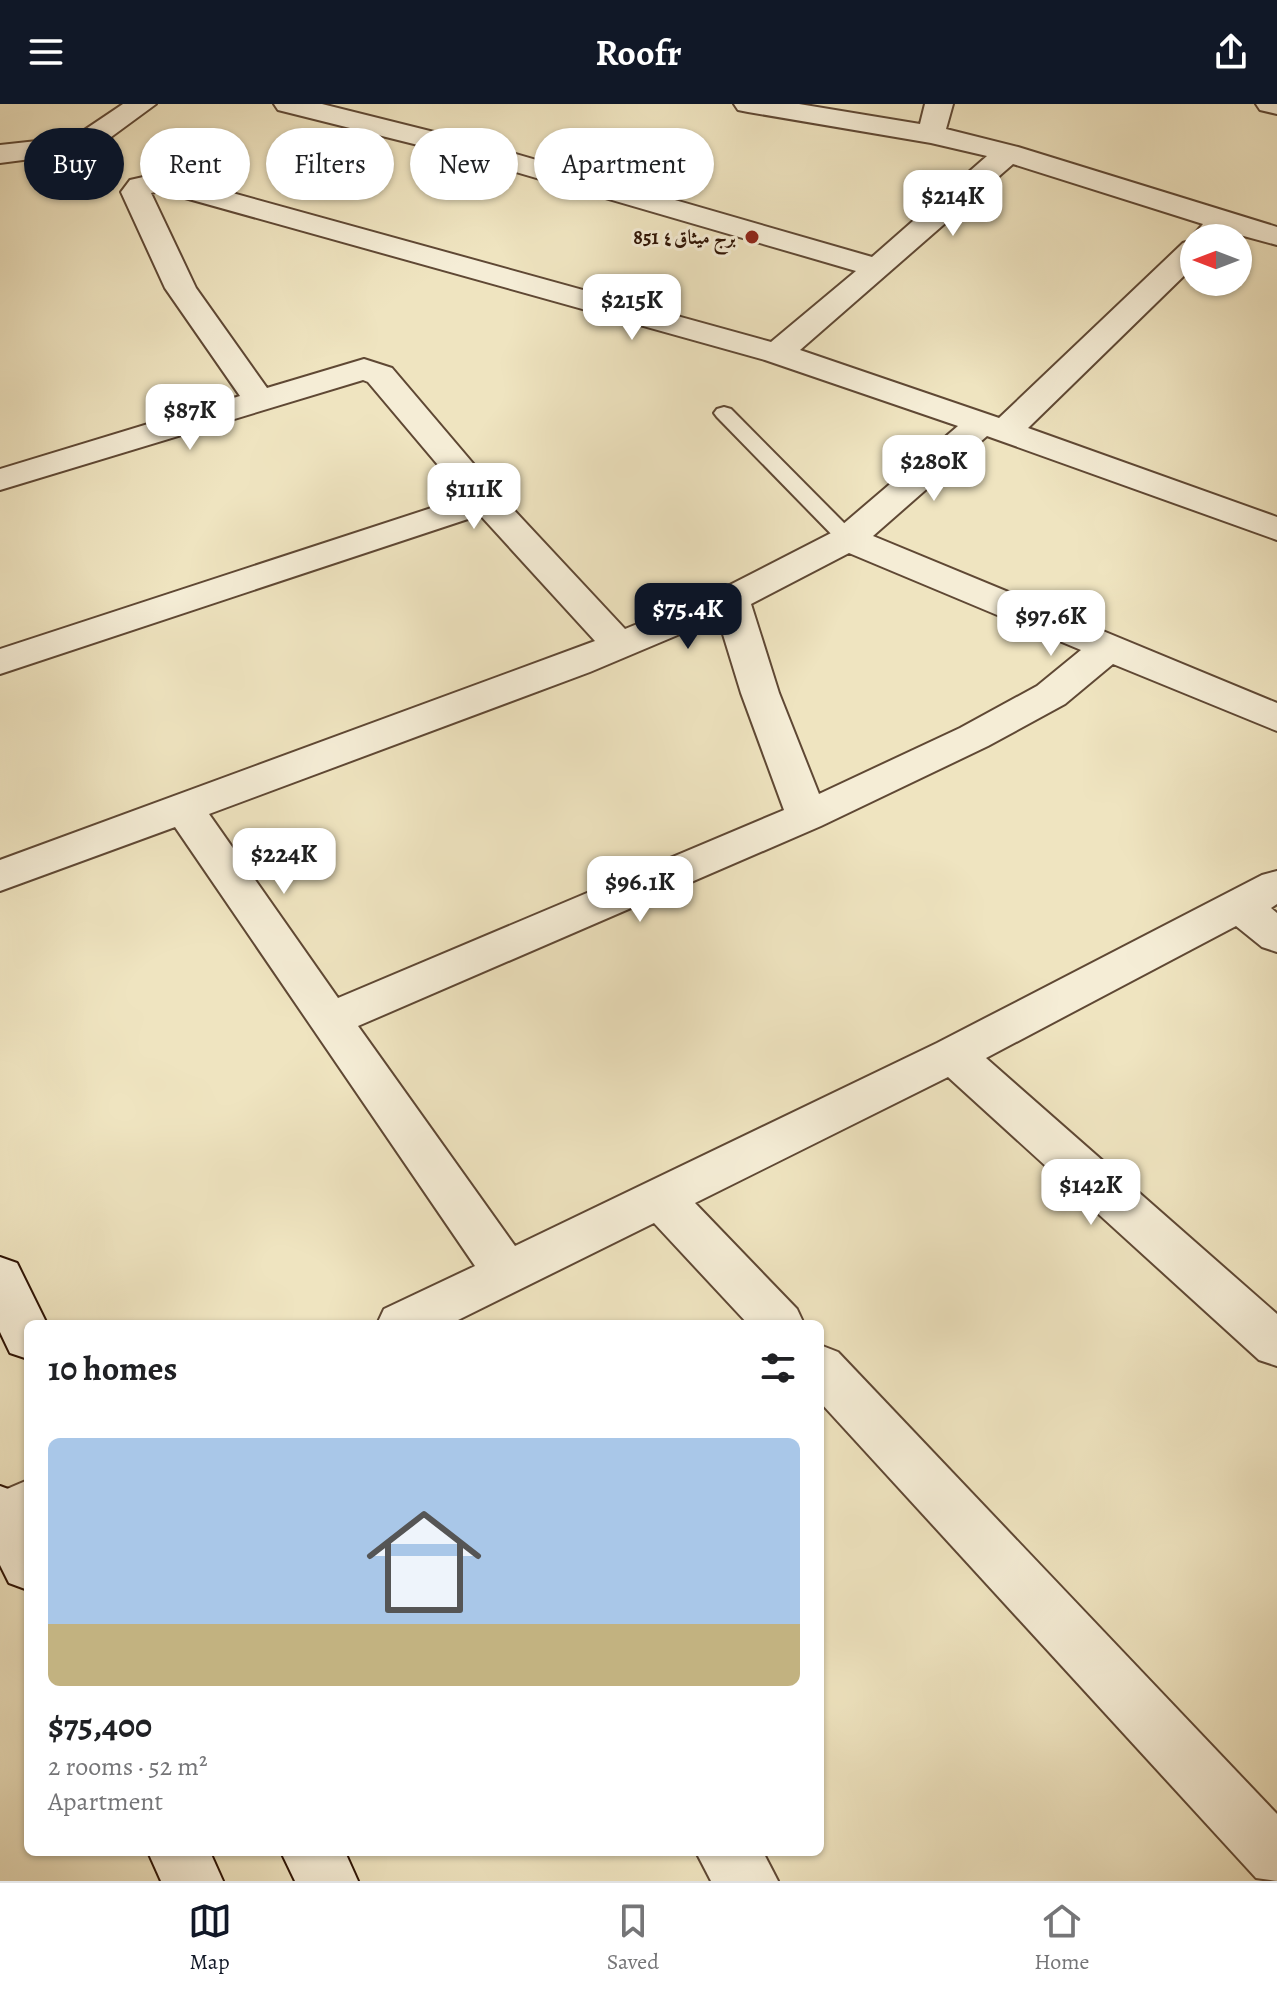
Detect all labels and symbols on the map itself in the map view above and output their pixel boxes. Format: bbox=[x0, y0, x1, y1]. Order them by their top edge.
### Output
pin: $214K bbox=[897, 170, 1009, 238]
place label: برج ميثاق٤ 851 bbox=[633, 224, 736, 256]
north arrow bbox=[1180, 224, 1252, 296]
marker: برج ميثاق٤ 851 bbox=[743, 228, 761, 246]
pin: $215K bbox=[576, 274, 688, 342]
pin: $87K bbox=[143, 384, 237, 452]
pin: $280K bbox=[878, 435, 990, 503]
pin: $111K bbox=[418, 463, 530, 531]
pin: $75.4K bbox=[623, 583, 753, 651]
pin: $97.6K bbox=[986, 590, 1116, 658]
pin: $224K bbox=[228, 828, 340, 896]
pin: $96.1K bbox=[575, 856, 705, 924]
pin: $142K bbox=[1035, 1159, 1147, 1227]

